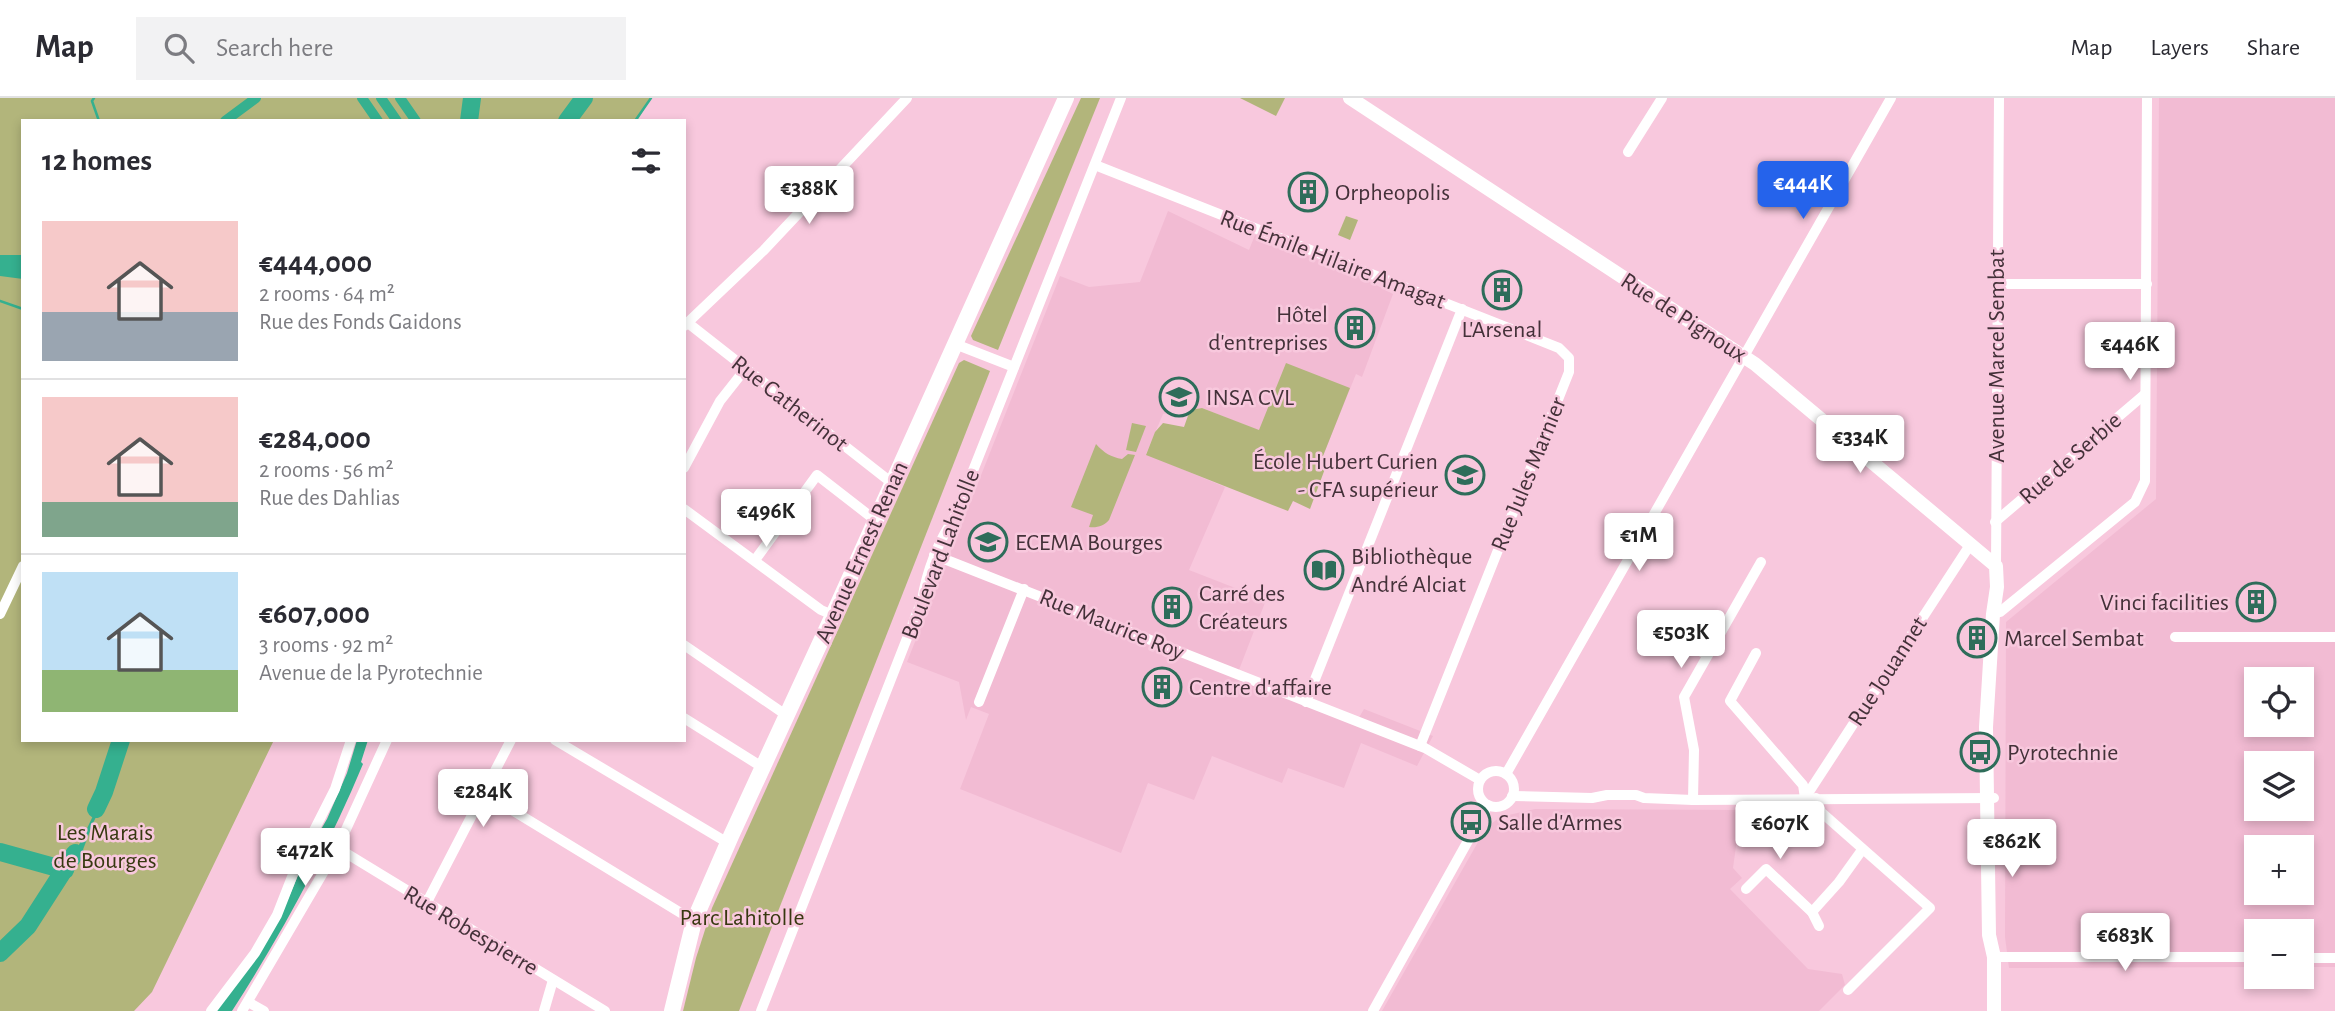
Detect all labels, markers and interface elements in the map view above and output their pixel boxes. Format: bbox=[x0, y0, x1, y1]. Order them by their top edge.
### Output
search box bbox=[136, 17, 626, 80]
icon: search bbox=[160, 29, 198, 67]
text: Map bbox=[35, 31, 94, 64]
text: Search here bbox=[216, 35, 334, 61]
text: Map bbox=[2070, 36, 2112, 60]
text: Layers bbox=[2150, 36, 2209, 60]
text: Share bbox=[2247, 36, 2300, 60]
icon: filters bbox=[627, 142, 665, 180]
text: 12 homes bbox=[42, 146, 152, 176]
pin: €444K bbox=[1754, 162, 1852, 221]
pin: €388K bbox=[760, 166, 858, 226]
building icon: Orpheopolis bbox=[1287, 171, 1329, 213]
text: €444K bbox=[1774, 172, 1832, 195]
text: €388K bbox=[781, 177, 837, 200]
place label: Orpheopolis bbox=[1335, 181, 1450, 205]
street label: Rue Émile Hilaire Amagat bbox=[1217, 204, 1450, 314]
text: €444,000 bbox=[259, 248, 372, 278]
icon: home bbox=[98, 249, 182, 333]
street label: Avenue Marcel Sembat bbox=[1985, 249, 2009, 463]
street label: Rue de Pignoux bbox=[1616, 268, 1751, 368]
building icon: L'Arsenal bbox=[1481, 269, 1523, 311]
text: 2 rooms · 64 m² bbox=[259, 283, 395, 306]
place label: Hôtel d'entreprises bbox=[1208, 303, 1328, 355]
building icon: Hôtel d'entreprises bbox=[1334, 307, 1376, 349]
text: Rue des Fonds Gaidons bbox=[259, 311, 462, 334]
place label: L'Arsenal bbox=[1462, 318, 1542, 342]
pin: €446K bbox=[2081, 322, 2179, 382]
text: €446K bbox=[2101, 333, 2159, 356]
street label: Rue Catherinot bbox=[727, 351, 852, 457]
school or university icon: INSA CVL bbox=[1158, 376, 1200, 418]
place label: INSA CVL bbox=[1206, 386, 1294, 410]
street label: Rue Jules Marnier bbox=[1487, 394, 1571, 555]
street label: Rue de Serbie bbox=[2015, 408, 2126, 509]
pin: €334K bbox=[1811, 416, 1909, 475]
text: €284,000 bbox=[259, 424, 371, 454]
icon: home bbox=[98, 425, 182, 509]
text: €334K bbox=[1832, 426, 1888, 449]
place label: École Hubert Curien - CFA supérieur bbox=[1253, 448, 1438, 502]
school or university icon: École Hubert Curien - CFA supérieur bbox=[1444, 454, 1486, 496]
street label: Avenue Ernest Renan bbox=[811, 458, 913, 647]
text: 2 rooms · 56 m² bbox=[259, 459, 393, 482]
street label: Boulevard Lahitolle bbox=[898, 466, 984, 643]
text: Rue des Dahlias bbox=[259, 487, 400, 510]
pin: €496K bbox=[717, 490, 815, 549]
text: €496K bbox=[737, 500, 795, 523]
pin: €1M bbox=[1605, 514, 1673, 573]
school or university icon: ECEMA Bourges bbox=[967, 521, 1009, 563]
text: €1M bbox=[1620, 524, 1658, 547]
place label: ECEMA Bourges bbox=[1015, 531, 1163, 555]
place label: Bibliothèque André Alciat bbox=[1351, 545, 1472, 597]
library icon: Bibliothèque André Alciat bbox=[1303, 549, 1345, 591]
building icon: Vinci facilities bbox=[2235, 581, 2277, 623]
place label: Carré des Créateurs bbox=[1199, 582, 1288, 634]
street label: Rue Maurice Roy bbox=[1036, 585, 1187, 665]
building icon: Carré des Créateurs bbox=[1151, 586, 1193, 628]
place label: Vinci facilities bbox=[2100, 591, 2229, 615]
text: €607,000 bbox=[259, 599, 370, 629]
icon: home bbox=[98, 600, 182, 684]
pin: €503K bbox=[1632, 610, 1730, 670]
street label: Rue Jouannet bbox=[1844, 612, 1932, 731]
building icon: Marcel Sembat bbox=[1956, 617, 1998, 659]
text: €503K bbox=[1653, 621, 1709, 644]
place label: Marcel Sembat bbox=[2004, 627, 2144, 651]
text: 3 rooms · 92 m² bbox=[259, 634, 393, 657]
text: Avenue de la Pyrotechnie bbox=[259, 662, 483, 685]
building icon: Centre d'affaire bbox=[1141, 666, 1183, 708]
map controls bbox=[2244, 667, 2314, 989]
button: locate bbox=[2244, 667, 2314, 737]
place label: Centre d'affaire bbox=[1189, 676, 1332, 700]
bus stop icon: Pyrotechnie bbox=[1959, 731, 2001, 773]
place label: Pyrotechnie bbox=[2007, 741, 2118, 765]
button: layers bbox=[2244, 751, 2314, 821]
pin: €284K bbox=[434, 770, 532, 829]
text: €284K bbox=[454, 780, 512, 803]
bus stop icon: Salle d'Armes bbox=[1450, 801, 1492, 843]
pin: €607K bbox=[1731, 802, 1829, 861]
place label: Salle d'Armes bbox=[1498, 811, 1622, 835]
text: €607K bbox=[1751, 812, 1809, 835]
pin: €862K bbox=[1963, 820, 2061, 879]
park label: Les Marais de Bourges bbox=[53, 821, 157, 873]
pin: €472K bbox=[256, 828, 354, 888]
text: €862K bbox=[1983, 830, 2041, 853]
button: + bbox=[2244, 835, 2314, 905]
text: €472K bbox=[277, 839, 333, 862]
street label: Rue Robespierre bbox=[399, 881, 542, 980]
park label: Parc Lahitolle bbox=[679, 906, 805, 930]
pin: €683K bbox=[2076, 914, 2174, 973]
button: − bbox=[2244, 919, 2314, 989]
text: €683K bbox=[2097, 924, 2153, 947]

